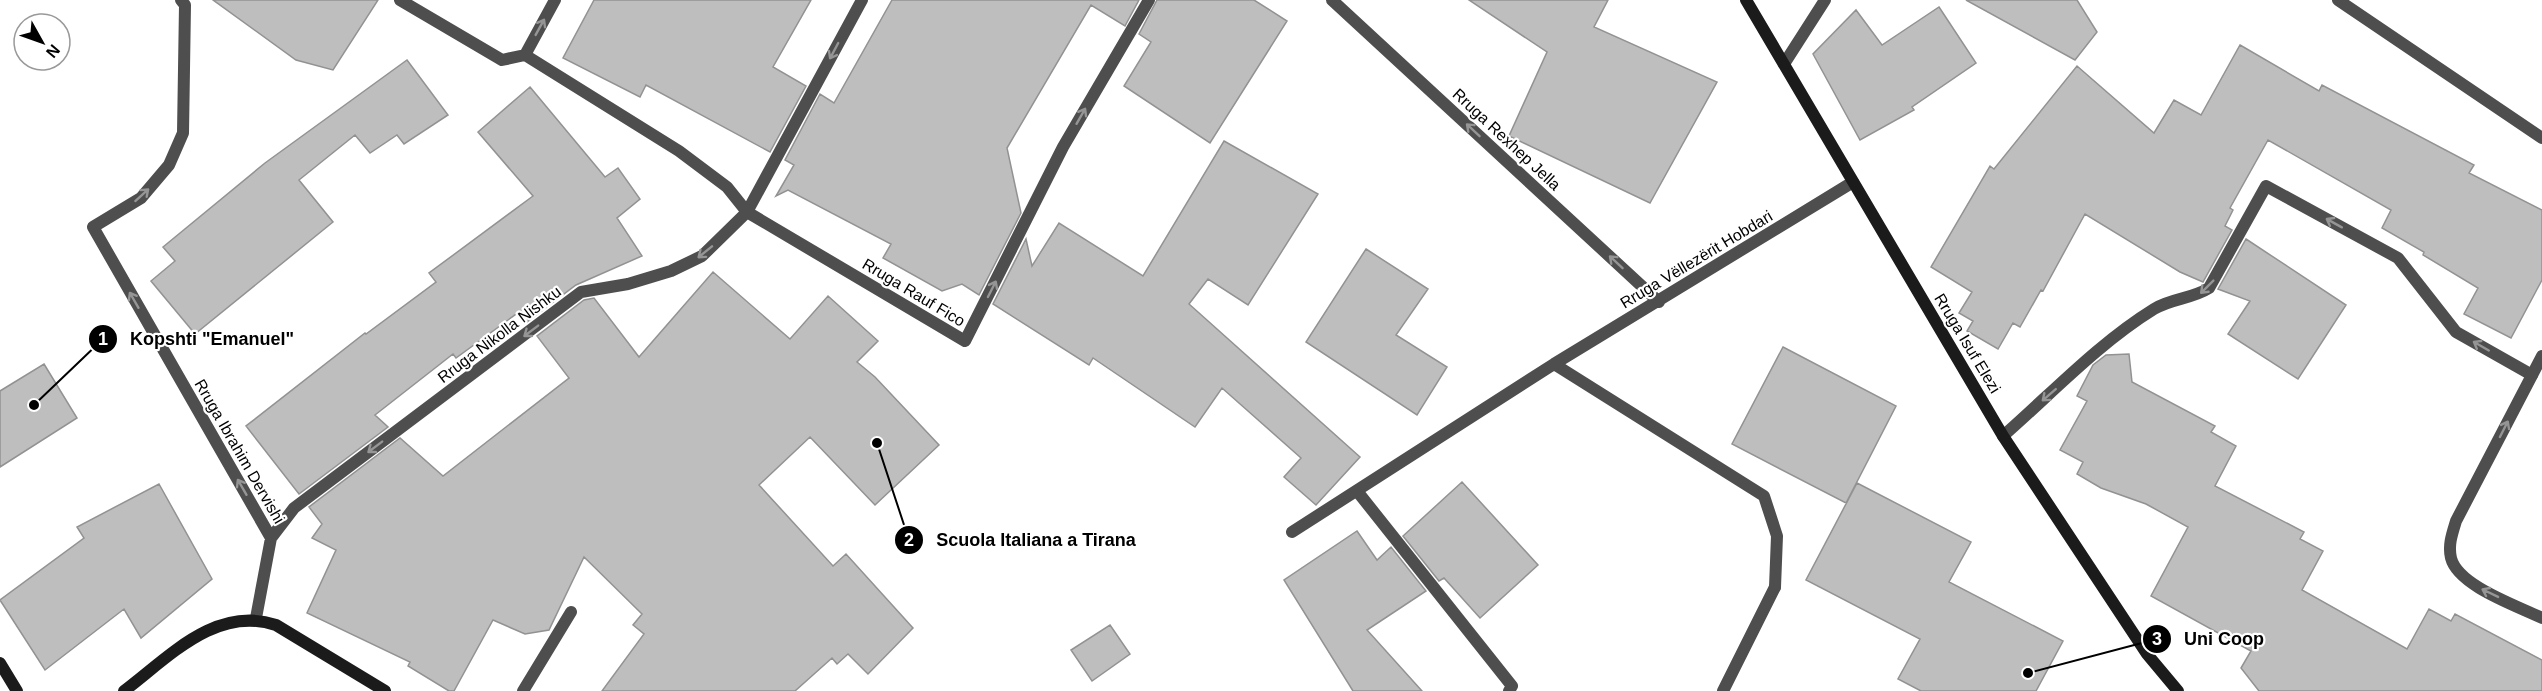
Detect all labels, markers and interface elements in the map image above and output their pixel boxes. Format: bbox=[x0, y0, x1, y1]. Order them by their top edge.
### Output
north arrow bbox=[12, 12, 72, 72]
one-way arrow bbox=[535, 19, 546, 37]
text: N bbox=[43, 41, 63, 61]
one-way arrow bbox=[828, 42, 839, 60]
street label: Rruga Rexhep Jella bbox=[1449, 85, 1564, 194]
one-way arrow bbox=[1075, 108, 1087, 125]
one-way arrow bbox=[1466, 123, 1481, 137]
one-way arrow bbox=[134, 188, 149, 202]
street label: Rruga Vëllezërit Hobdari bbox=[1617, 207, 1775, 312]
one-way arrow bbox=[2326, 217, 2343, 229]
one-way arrow bbox=[697, 246, 713, 259]
street label: Rruga Rauf Fico bbox=[859, 255, 968, 330]
one-way arrow bbox=[1609, 255, 1624, 269]
one-way arrow bbox=[2200, 279, 2214, 294]
one-way arrow bbox=[986, 280, 998, 298]
street label: Rruga Nikolla Nishku bbox=[435, 283, 564, 386]
street label: Rruga Isuf Elezi bbox=[1931, 290, 2004, 396]
one-way arrow bbox=[128, 291, 140, 308]
callout: Kopshti "Emanuel" bbox=[88, 321, 306, 357]
one-way arrow bbox=[523, 324, 539, 337]
text: 1 bbox=[98, 329, 108, 349]
text: Kopshti "Emanuel" bbox=[130, 329, 294, 349]
one-way arrow bbox=[2473, 340, 2490, 352]
street label: Rruga Ibrahim Dervishi bbox=[191, 376, 288, 526]
one-way arrow bbox=[2042, 388, 2057, 402]
one-way arrow bbox=[2499, 420, 2510, 438]
one-way arrow bbox=[367, 441, 383, 454]
one-way arrow bbox=[236, 479, 248, 496]
callout: Scuola Italiana a Tirana bbox=[894, 522, 1147, 558]
text: 2 bbox=[904, 530, 914, 550]
text: Scuola Italiana a Tirana bbox=[936, 530, 1137, 550]
one-way arrow bbox=[2481, 586, 2499, 598]
callout: Uni Coop bbox=[2142, 621, 2276, 657]
text: 3 bbox=[2152, 629, 2162, 649]
text: Uni Coop bbox=[2184, 629, 2264, 649]

